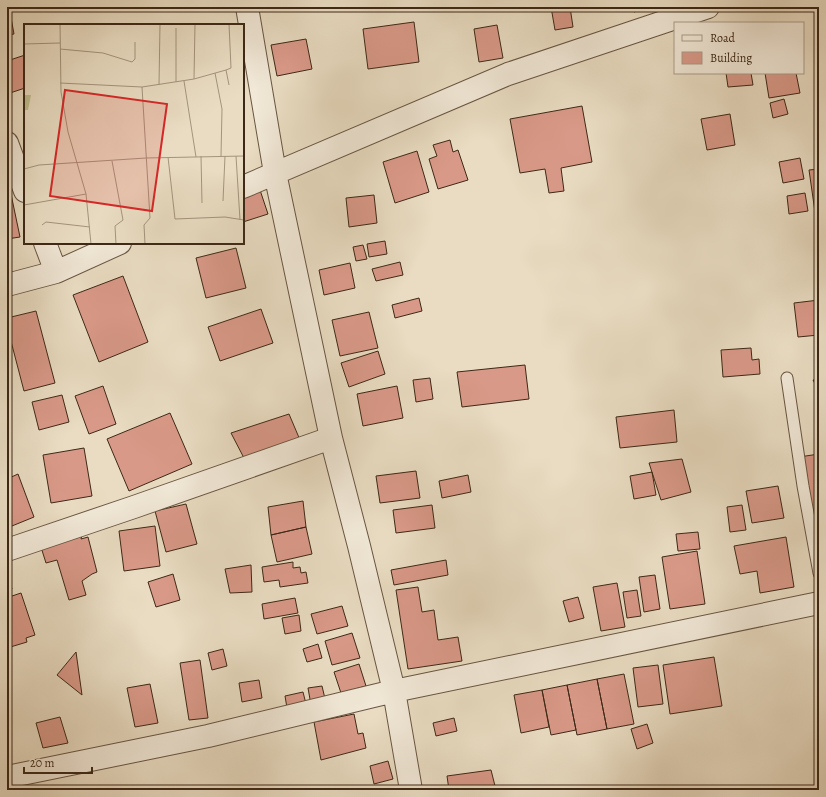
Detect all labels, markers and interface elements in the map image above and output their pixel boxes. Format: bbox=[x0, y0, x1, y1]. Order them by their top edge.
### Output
legend bbox=[674, 22, 804, 74]
inset map bbox=[24, 24, 244, 244]
text: Road bbox=[710, 30, 736, 46]
text: Building bbox=[710, 50, 752, 66]
scale bar bbox=[24, 749, 92, 775]
text: 20 m bbox=[30, 755, 54, 771]

